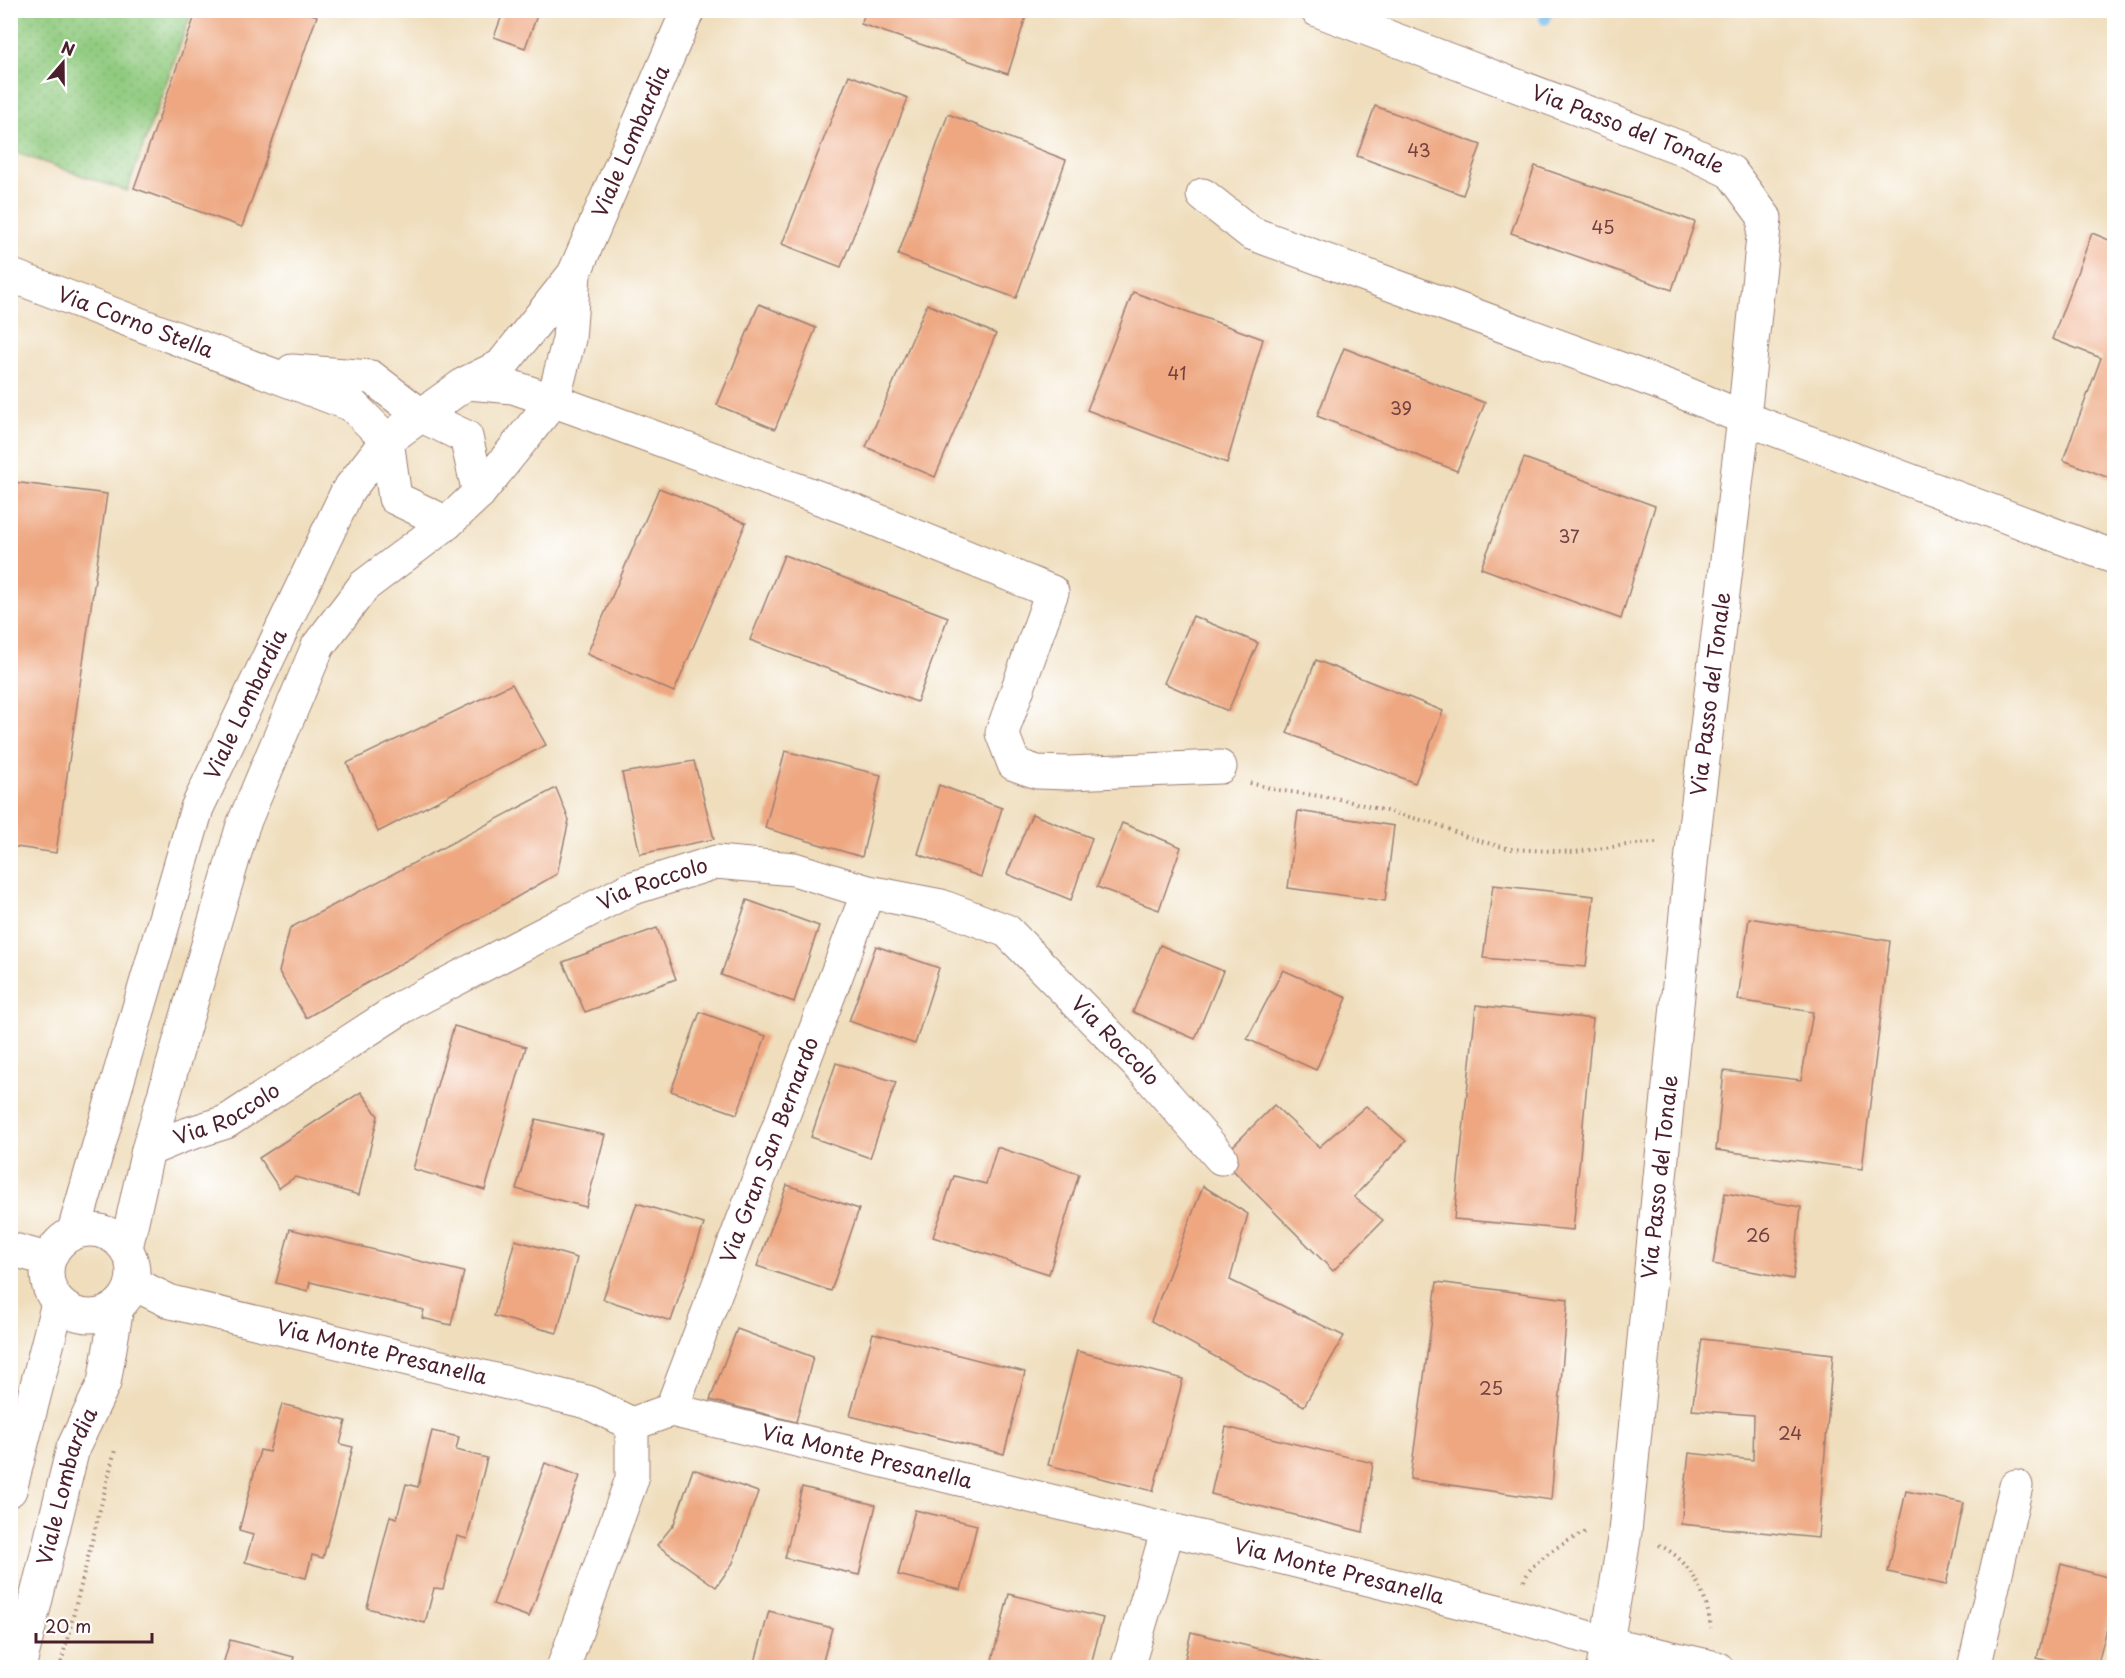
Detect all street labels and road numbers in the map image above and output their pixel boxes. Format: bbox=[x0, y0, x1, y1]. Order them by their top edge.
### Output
street label: Viale Lombardia bbox=[582, 59, 677, 222]
street label: Via Passo del Tonale bbox=[1527, 75, 1731, 181]
street label: Via Corno Stella bbox=[53, 277, 219, 365]
street label: Via Passo del Tonale bbox=[1681, 590, 1737, 798]
street label: Viale Lombardia bbox=[195, 622, 294, 784]
street label: Via Roccolo bbox=[591, 848, 712, 917]
street label: Via Roccolo bbox=[1064, 987, 1169, 1092]
street label: Via Gran San Bernardo bbox=[710, 1032, 826, 1267]
street label: Via Roccolo bbox=[168, 1073, 286, 1152]
street label: Via Passo del Tonale bbox=[1631, 1073, 1685, 1281]
street label: Via Monte Presanella bbox=[273, 1310, 491, 1391]
street label: Viale Lombardia bbox=[27, 1401, 105, 1568]
street label: Via Monte Presanella bbox=[758, 1414, 976, 1496]
street label: Via Monte Presanella bbox=[1231, 1528, 1448, 1611]

